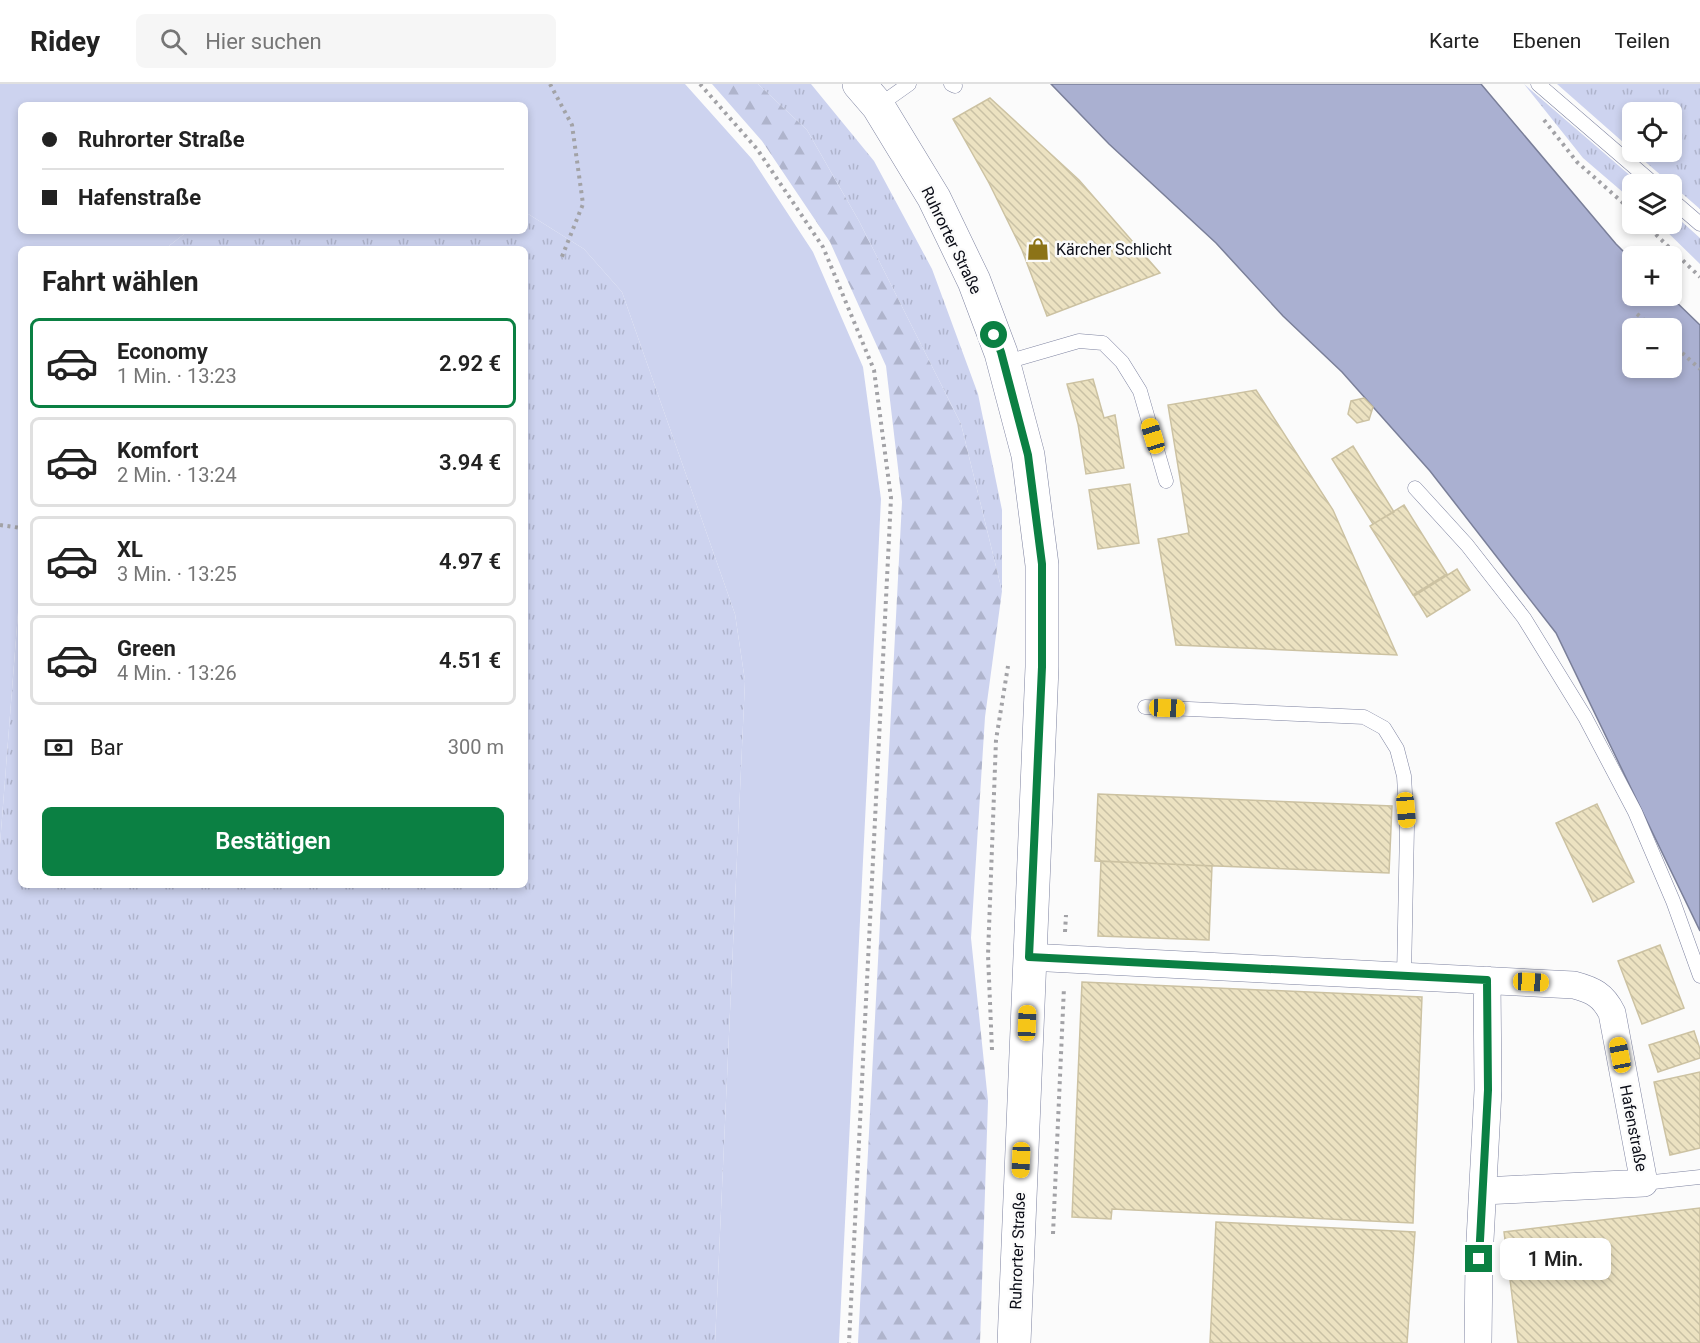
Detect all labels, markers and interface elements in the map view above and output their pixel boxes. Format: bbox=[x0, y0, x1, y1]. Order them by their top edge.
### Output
search box bbox=[136, 14, 556, 68]
text: Ridey bbox=[30, 25, 100, 58]
icon: search bbox=[157, 25, 190, 58]
text: Hier suchen bbox=[205, 29, 322, 54]
text: Karte bbox=[1429, 29, 1479, 53]
text: Ebenen bbox=[1512, 29, 1581, 53]
text: Teilen bbox=[1614, 29, 1670, 53]
map controls bbox=[1622, 102, 1682, 378]
button: locate bbox=[1622, 102, 1682, 162]
text: Ruhrorter Straße bbox=[78, 127, 245, 152]
button: layers bbox=[1622, 174, 1682, 234]
street label: Ruhrorter Straße bbox=[917, 183, 986, 297]
text: Hafenstraße bbox=[78, 185, 201, 210]
shop icon: Kärcher Schlicht bbox=[1025, 236, 1051, 262]
place label: Kärcher Schlicht bbox=[1056, 240, 1172, 259]
button: + bbox=[1622, 246, 1682, 306]
text: Fahrt wählen bbox=[42, 266, 199, 298]
button: − bbox=[1622, 318, 1682, 378]
route start bbox=[980, 321, 1007, 348]
icon: car bbox=[45, 336, 99, 390]
text: Economy bbox=[117, 339, 208, 364]
text: 2.92 € bbox=[439, 351, 501, 376]
text: 1 Min. · 13:23 bbox=[117, 364, 237, 388]
car bbox=[1139, 416, 1167, 456]
icon: car bbox=[45, 435, 99, 489]
text: Komfort bbox=[117, 438, 199, 463]
text: 3.94 € bbox=[439, 450, 501, 475]
text: 2 Min. · 13:24 bbox=[117, 463, 237, 487]
icon: car bbox=[45, 534, 99, 588]
text: XL bbox=[117, 537, 143, 562]
text: 4.97 € bbox=[439, 549, 501, 574]
text: 3 Min. · 13:25 bbox=[117, 562, 237, 586]
icon: car bbox=[45, 633, 99, 687]
text: Green bbox=[117, 636, 176, 661]
text: 4.51 € bbox=[439, 648, 501, 673]
text: 4 Min. · 13:26 bbox=[117, 661, 237, 685]
car bbox=[1149, 698, 1185, 718]
icon: cash bbox=[42, 731, 75, 764]
text: Bar bbox=[90, 735, 123, 760]
text: 300 m bbox=[448, 735, 504, 759]
car bbox=[1395, 791, 1417, 829]
button: Bestätigen bbox=[42, 807, 504, 876]
car bbox=[1513, 972, 1549, 992]
car bbox=[1017, 1005, 1037, 1041]
car bbox=[1608, 1036, 1632, 1074]
street label: Hafenstraße bbox=[1616, 1083, 1651, 1173]
car bbox=[1011, 1142, 1031, 1178]
street label: Ruhrorter Straße bbox=[1006, 1192, 1029, 1310]
callout: 1 Min. bbox=[1500, 1238, 1611, 1280]
route end bbox=[1465, 1245, 1492, 1272]
text: 1 Min. bbox=[1528, 1247, 1583, 1271]

